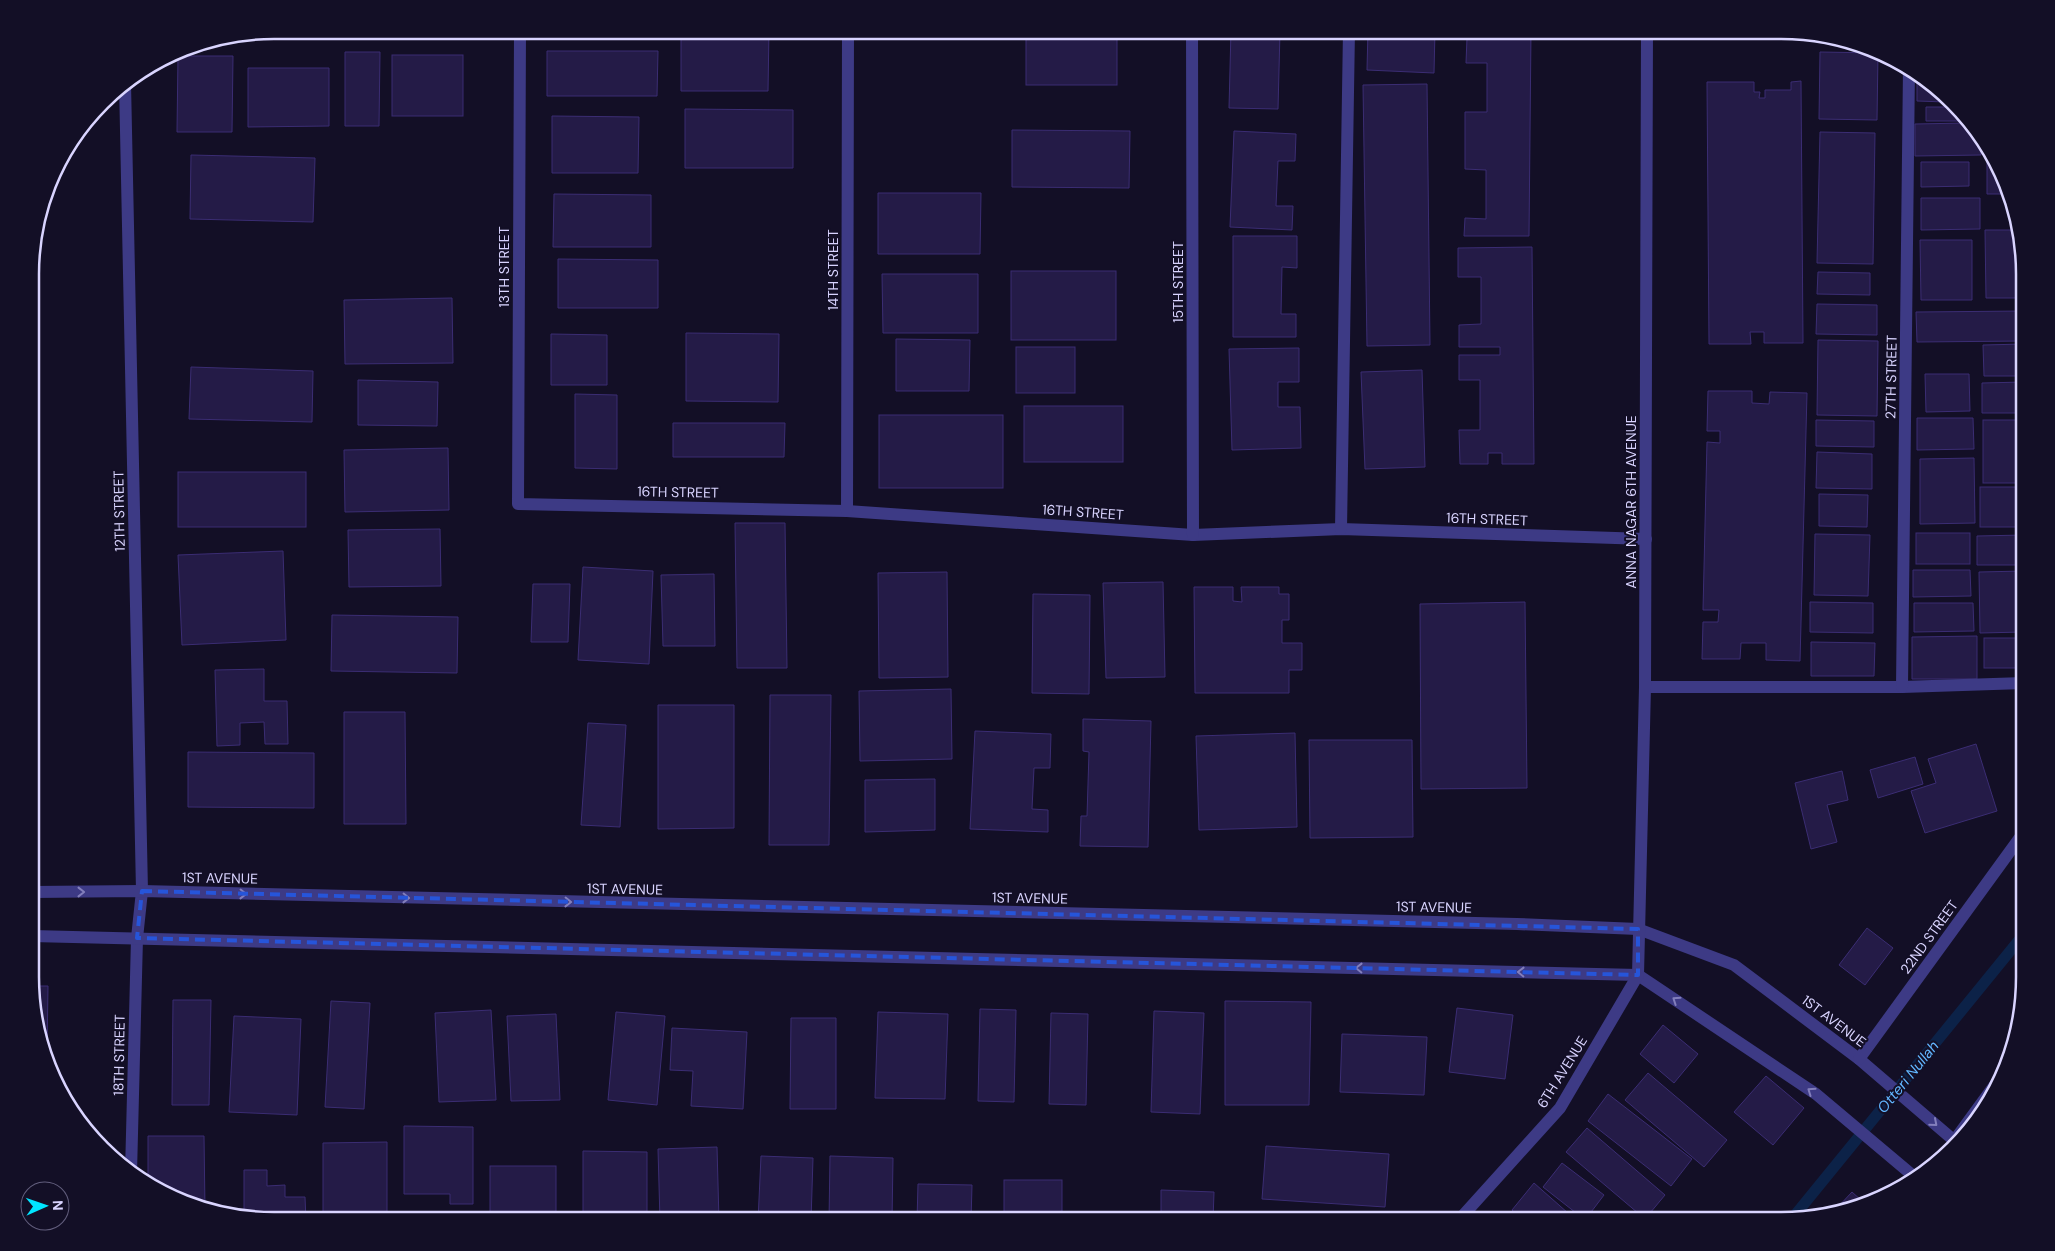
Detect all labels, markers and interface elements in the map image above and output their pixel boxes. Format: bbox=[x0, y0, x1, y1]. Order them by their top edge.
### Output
street label: 13TH STREET bbox=[495, 226, 513, 308]
street label: 14TH STREET bbox=[824, 229, 842, 311]
street label: 15TH STREET bbox=[1169, 241, 1187, 323]
street label: 27TH STREET bbox=[1881, 335, 1901, 419]
street label: ANNA NAGAR 6TH AVENUE bbox=[1622, 415, 1640, 589]
street label: 12TH STREET bbox=[109, 470, 129, 552]
street label: 16TH STREET bbox=[637, 482, 719, 502]
street label: 16TH STREET bbox=[1042, 500, 1124, 524]
street label: 16TH STREET bbox=[1446, 509, 1528, 529]
street label: 1ST AVENUE bbox=[182, 868, 258, 888]
street label: 1ST AVENUE bbox=[587, 879, 663, 899]
one-way arrow bbox=[78, 887, 85, 897]
street label: 1ST AVENUE bbox=[992, 888, 1068, 908]
one-way arrow bbox=[240, 889, 248, 899]
one-way arrow bbox=[402, 893, 410, 904]
street label: 22ND STREET bbox=[1896, 896, 1962, 977]
one-way arrow bbox=[564, 897, 572, 908]
street label: 1ST AVENUE bbox=[1396, 897, 1472, 917]
one-way arrow bbox=[1354, 963, 1362, 973]
one-way arrow bbox=[1517, 967, 1524, 977]
street label: 1ST AVENUE bbox=[1798, 991, 1870, 1051]
one-way arrow bbox=[1672, 997, 1681, 1007]
street label: 18TH STREET bbox=[109, 1014, 129, 1096]
street label: 6TH AVENUE bbox=[1533, 1033, 1591, 1111]
water label: Otteri Nullah bbox=[1873, 1036, 1944, 1117]
one-way arrow bbox=[1807, 1088, 1817, 1097]
one-way arrow bbox=[1928, 1117, 1937, 1126]
north arrow bbox=[20, 1181, 70, 1231]
text: N bbox=[49, 1200, 67, 1211]

